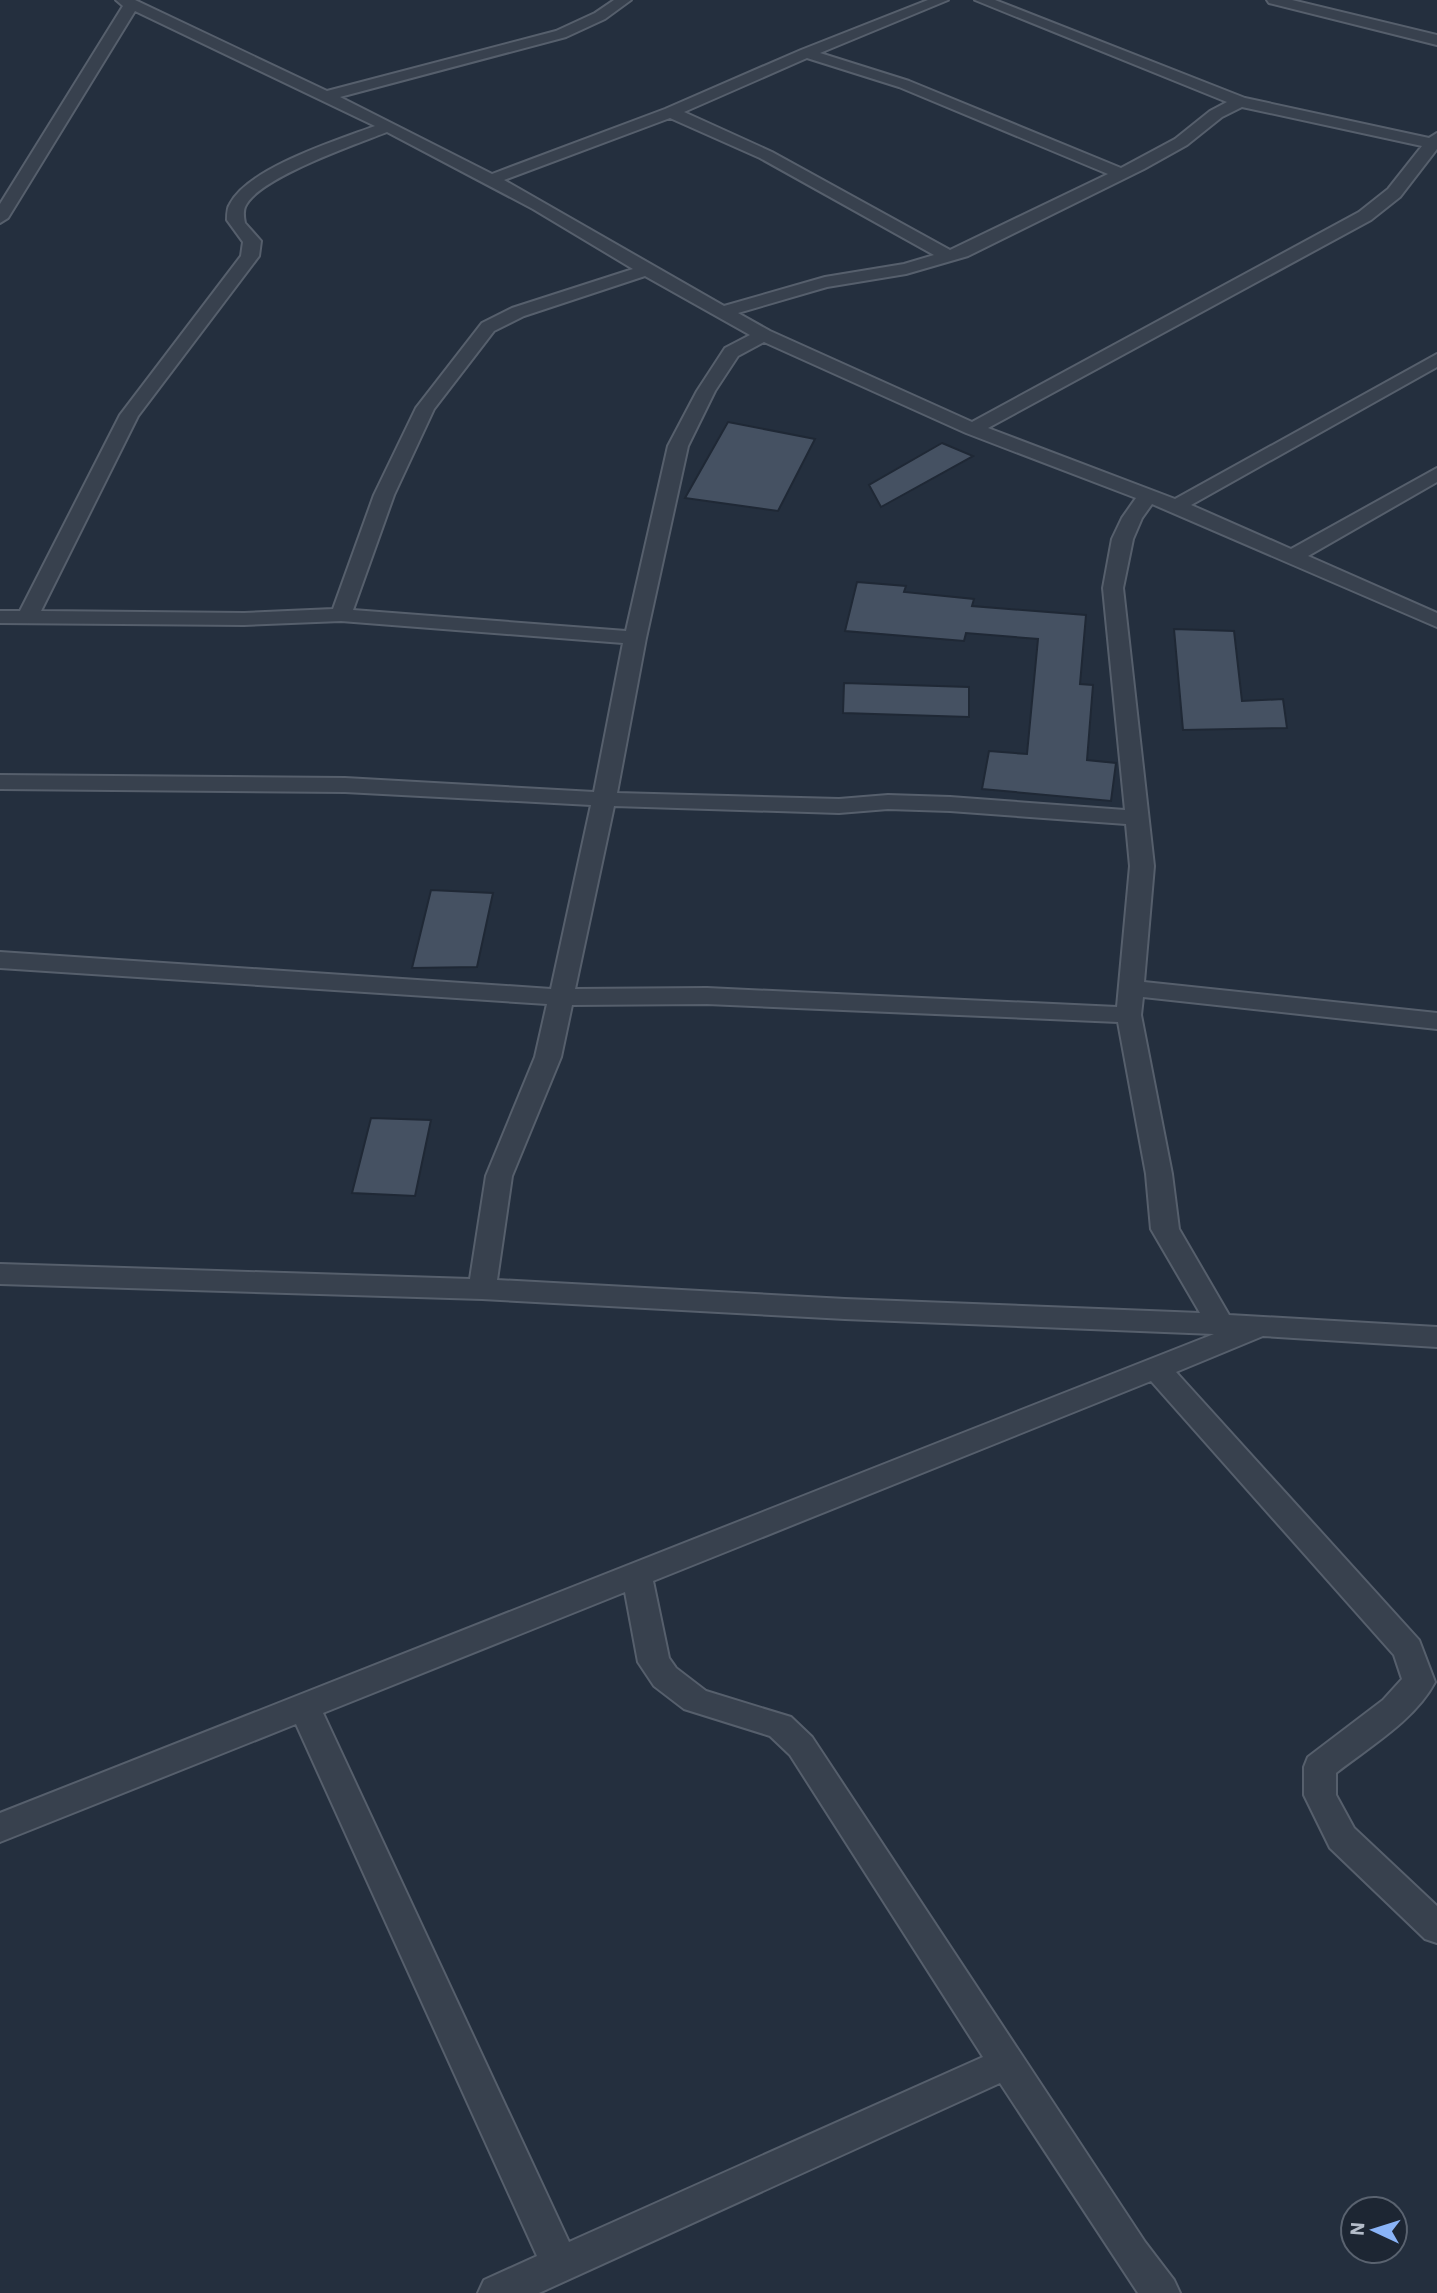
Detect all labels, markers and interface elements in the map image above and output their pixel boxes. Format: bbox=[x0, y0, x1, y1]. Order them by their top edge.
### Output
north arrow bbox=[1339, 2195, 1409, 2265]
text: N bbox=[1345, 2221, 1369, 2237]

